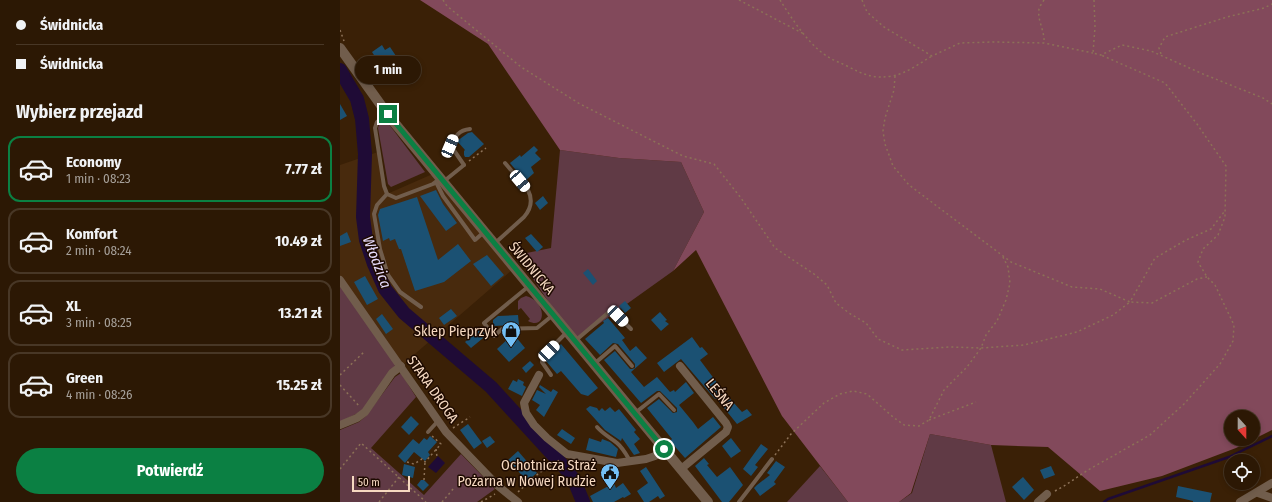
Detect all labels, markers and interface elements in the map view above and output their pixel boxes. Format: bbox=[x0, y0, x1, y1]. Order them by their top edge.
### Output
text: Świdnicka bbox=[40, 16, 103, 34]
text: Świdnicka bbox=[40, 55, 103, 73]
callout: 1 min bbox=[355, 56, 421, 84]
text: 1 min bbox=[374, 62, 402, 77]
text: Wybierz przejazd bbox=[16, 101, 143, 123]
route end bbox=[379, 105, 397, 123]
car bbox=[440, 133, 460, 159]
icon: car bbox=[18, 151, 54, 187]
text: Economy bbox=[66, 153, 121, 171]
text: 7.77 zł bbox=[285, 160, 322, 178]
car bbox=[508, 168, 532, 194]
text: 1 min · 08:23 bbox=[66, 171, 131, 186]
icon: car bbox=[18, 223, 54, 259]
text: Komfort bbox=[66, 225, 117, 243]
text: 10.49 zł bbox=[275, 232, 322, 250]
water label: Włodzica bbox=[359, 233, 395, 291]
street label: ŚWIDNICKA bbox=[505, 238, 560, 298]
text: 2 min · 08:24 bbox=[66, 243, 132, 258]
icon: car bbox=[18, 295, 54, 331]
text: XL bbox=[66, 297, 81, 315]
car bbox=[605, 303, 631, 329]
text: 13.21 zł bbox=[278, 304, 322, 322]
text: 3 min · 08:25 bbox=[66, 315, 132, 330]
shop icon: Sklep Pieprzyk bbox=[500, 320, 522, 348]
place label: Sklep Pieprzyk bbox=[414, 323, 497, 340]
car bbox=[536, 338, 562, 364]
street label: STARA DROGA bbox=[403, 353, 462, 427]
icon: car bbox=[18, 367, 54, 403]
text: Green bbox=[66, 369, 103, 387]
street label: LEŚNA bbox=[702, 375, 739, 414]
text: 15.25 zł bbox=[276, 376, 322, 394]
text: 4 min · 08:26 bbox=[66, 387, 133, 402]
north arrow bbox=[1224, 410, 1260, 446]
map controls bbox=[1224, 410, 1260, 490]
route start bbox=[655, 440, 673, 458]
button: Potwierdź bbox=[16, 448, 324, 494]
button: locate bbox=[1224, 454, 1260, 490]
place label: Ochotnicza Straż Pożarna w Nowej Rudzie bbox=[458, 457, 596, 490]
public building icon: Ochotnicza Straż Pożarna w Nowej Rudzie bbox=[599, 462, 621, 490]
scale bar bbox=[352, 474, 410, 493]
text: 50 m bbox=[358, 476, 380, 489]

